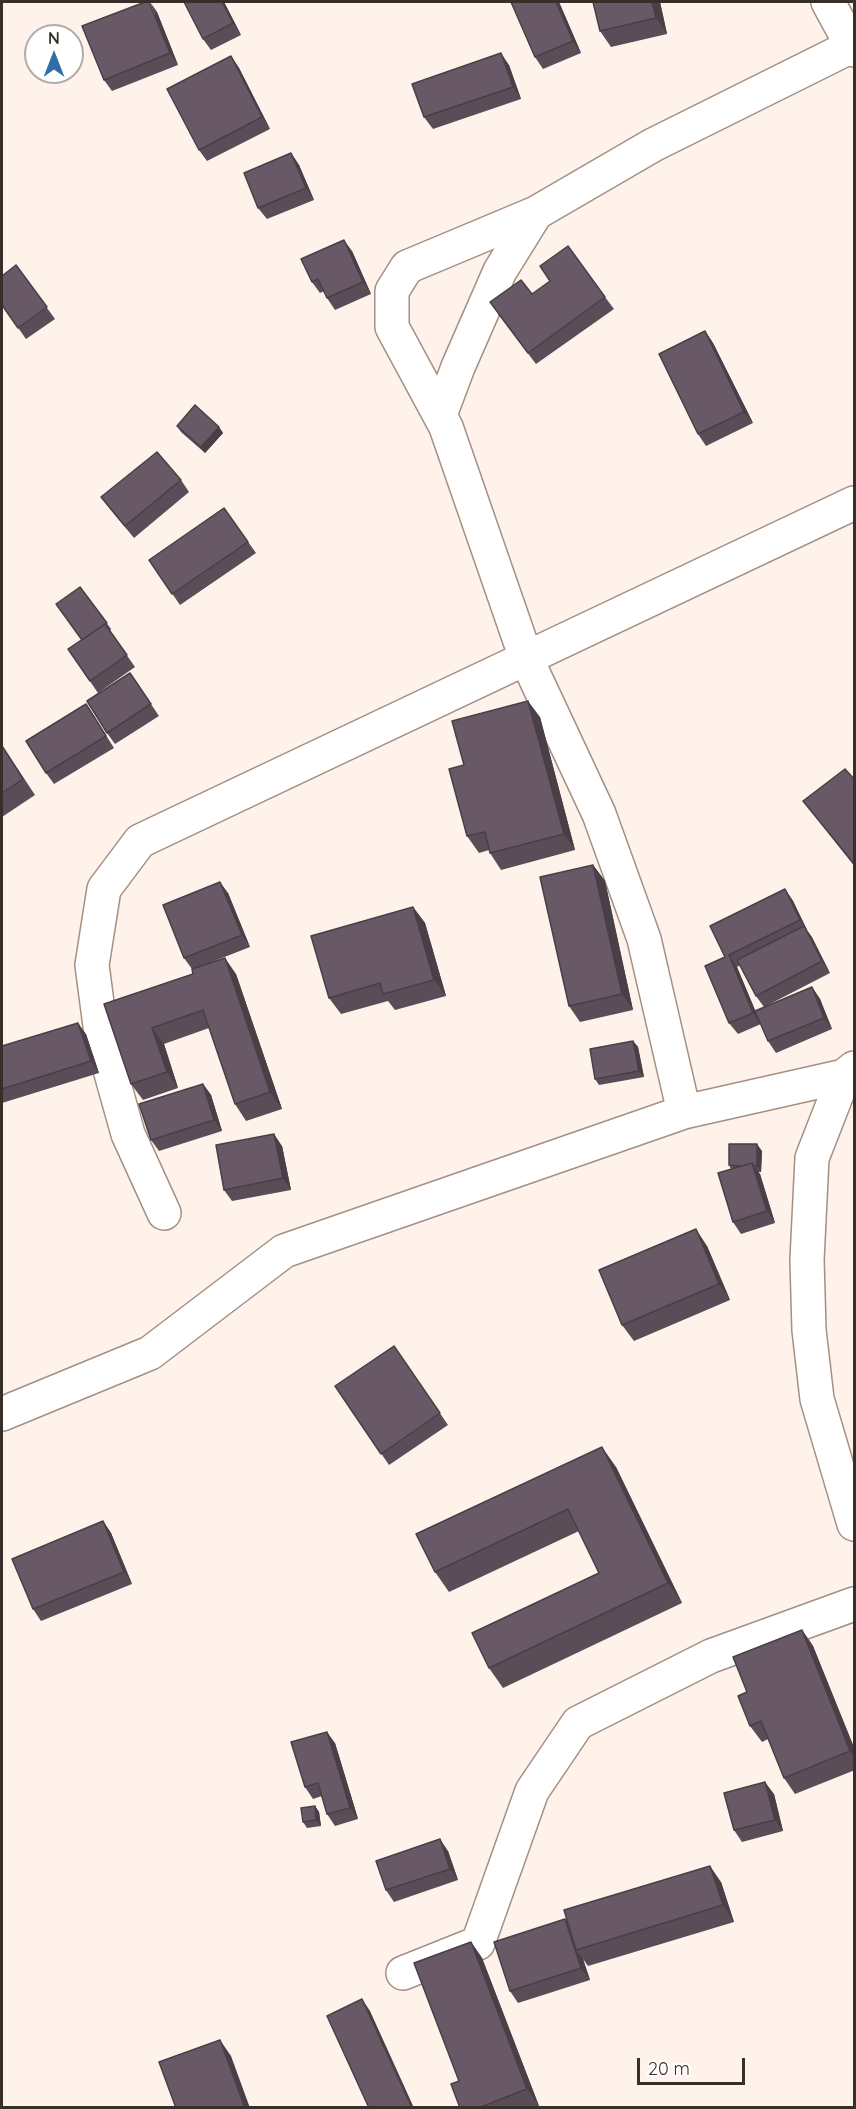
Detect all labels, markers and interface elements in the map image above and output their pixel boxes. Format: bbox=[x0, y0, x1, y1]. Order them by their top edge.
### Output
north arrow bbox=[24, 24, 84, 84]
text: N bbox=[48, 28, 60, 48]
scale bar bbox=[640, 2046, 748, 2084]
text: 20 m bbox=[648, 2057, 690, 2080]

